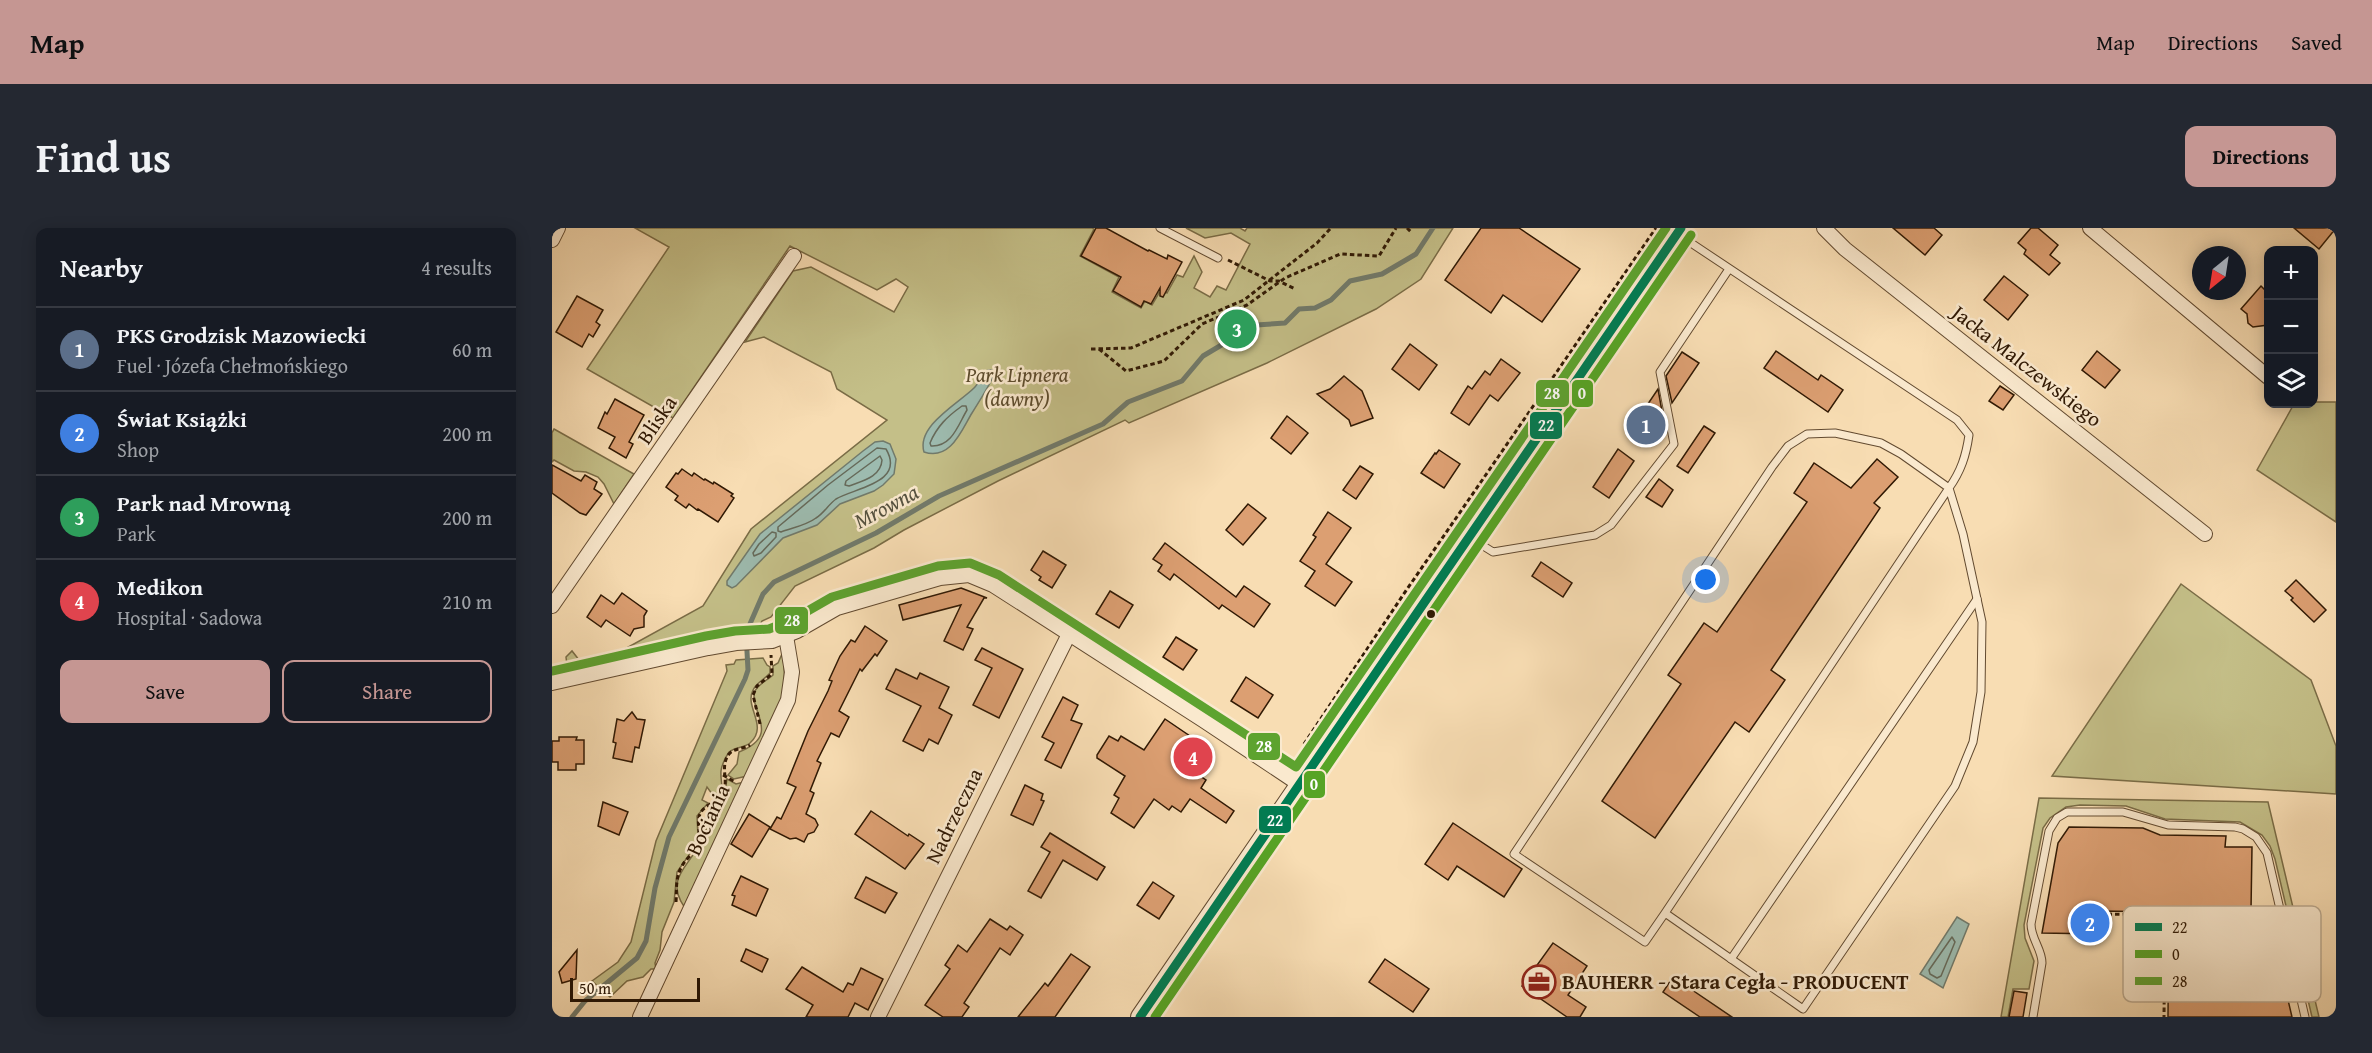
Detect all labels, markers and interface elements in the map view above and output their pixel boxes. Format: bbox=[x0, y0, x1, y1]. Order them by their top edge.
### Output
text: Map bbox=[30, 22, 84, 63]
text: Map bbox=[2096, 27, 2135, 58]
text: Directions bbox=[2168, 27, 2258, 58]
text: Saved bbox=[2291, 27, 2342, 58]
text: Find us bbox=[36, 126, 171, 187]
button: Directions bbox=[2185, 126, 2336, 187]
north arrow bbox=[2192, 246, 2246, 300]
map controls bbox=[2264, 246, 2318, 408]
button: + bbox=[2264, 246, 2318, 300]
text: Nearby bbox=[60, 248, 143, 287]
text: 4 results bbox=[421, 253, 492, 282]
street label: Jacka Malczewskiego bbox=[1943, 295, 2109, 434]
button: − bbox=[2264, 300, 2318, 354]
pin: 3 bbox=[1218, 306, 1256, 352]
text: PKS Grodzisk Mazowiecki bbox=[117, 319, 366, 351]
text: 1 bbox=[74, 335, 85, 364]
text: 60 m bbox=[452, 335, 492, 364]
text: Fuel · Józefa Chełmońskiego bbox=[117, 351, 348, 380]
button: layers bbox=[2264, 354, 2318, 408]
park label: Park Lipnera (dawny) bbox=[965, 359, 1069, 414]
line badge: 28 bbox=[1535, 379, 1570, 408]
line badge: 0 bbox=[1571, 379, 1594, 408]
text: 28 bbox=[1544, 381, 1560, 405]
text: 0 bbox=[1578, 381, 1586, 405]
street label: Bliska bbox=[629, 389, 684, 450]
pin: 1 bbox=[1626, 402, 1666, 448]
text: Świat Książki bbox=[117, 403, 247, 435]
line badge: 22 bbox=[1529, 411, 1563, 440]
text: 22 bbox=[1538, 413, 1554, 437]
text: 2 bbox=[74, 419, 85, 448]
text: 200 m bbox=[442, 419, 492, 448]
text: Shop bbox=[117, 435, 159, 464]
water label: Mrowna bbox=[848, 476, 924, 536]
text: Park nad Mrowną bbox=[117, 487, 290, 519]
text: 3 bbox=[74, 503, 85, 532]
text: 200 m bbox=[442, 503, 492, 532]
text: Park bbox=[117, 519, 156, 548]
your location bbox=[1691, 565, 1720, 594]
text: Medikon bbox=[117, 571, 203, 603]
text: 4 bbox=[74, 587, 85, 616]
text: 210 m bbox=[442, 587, 492, 616]
text: Hospital · Sadowa bbox=[117, 603, 262, 632]
line badge: 28 bbox=[774, 606, 809, 635]
text: 28 bbox=[784, 608, 800, 632]
unlabelled marker bbox=[1425, 608, 1437, 620]
button: Save bbox=[60, 660, 270, 723]
button: Share bbox=[282, 660, 492, 723]
line badge: 28 bbox=[1247, 732, 1281, 761]
pin: 4 bbox=[1174, 734, 1212, 780]
text: 28 bbox=[1256, 734, 1272, 758]
street label: Nadrzeczna bbox=[917, 763, 990, 869]
line badge: 0 bbox=[1303, 770, 1326, 799]
text: 0 bbox=[1310, 772, 1318, 796]
street label: Bociania bbox=[678, 779, 738, 860]
line badge: 22 bbox=[1258, 805, 1292, 834]
text: 22 bbox=[1267, 808, 1283, 832]
pin: 2 bbox=[2070, 900, 2110, 946]
legend bbox=[2123, 906, 2321, 1002]
text: 22 bbox=[2172, 915, 2187, 939]
text: 0 bbox=[2172, 942, 2180, 966]
office icon: BAUHERR - Stara Cegła - PRODUCENT bbox=[1521, 964, 1557, 1000]
place label: BAUHERR - Stara Cegła - PRODUCENT bbox=[1562, 966, 1909, 997]
text: 28 bbox=[2172, 969, 2188, 993]
scale bar bbox=[570, 975, 700, 1002]
text: 50 m bbox=[579, 976, 611, 1000]

